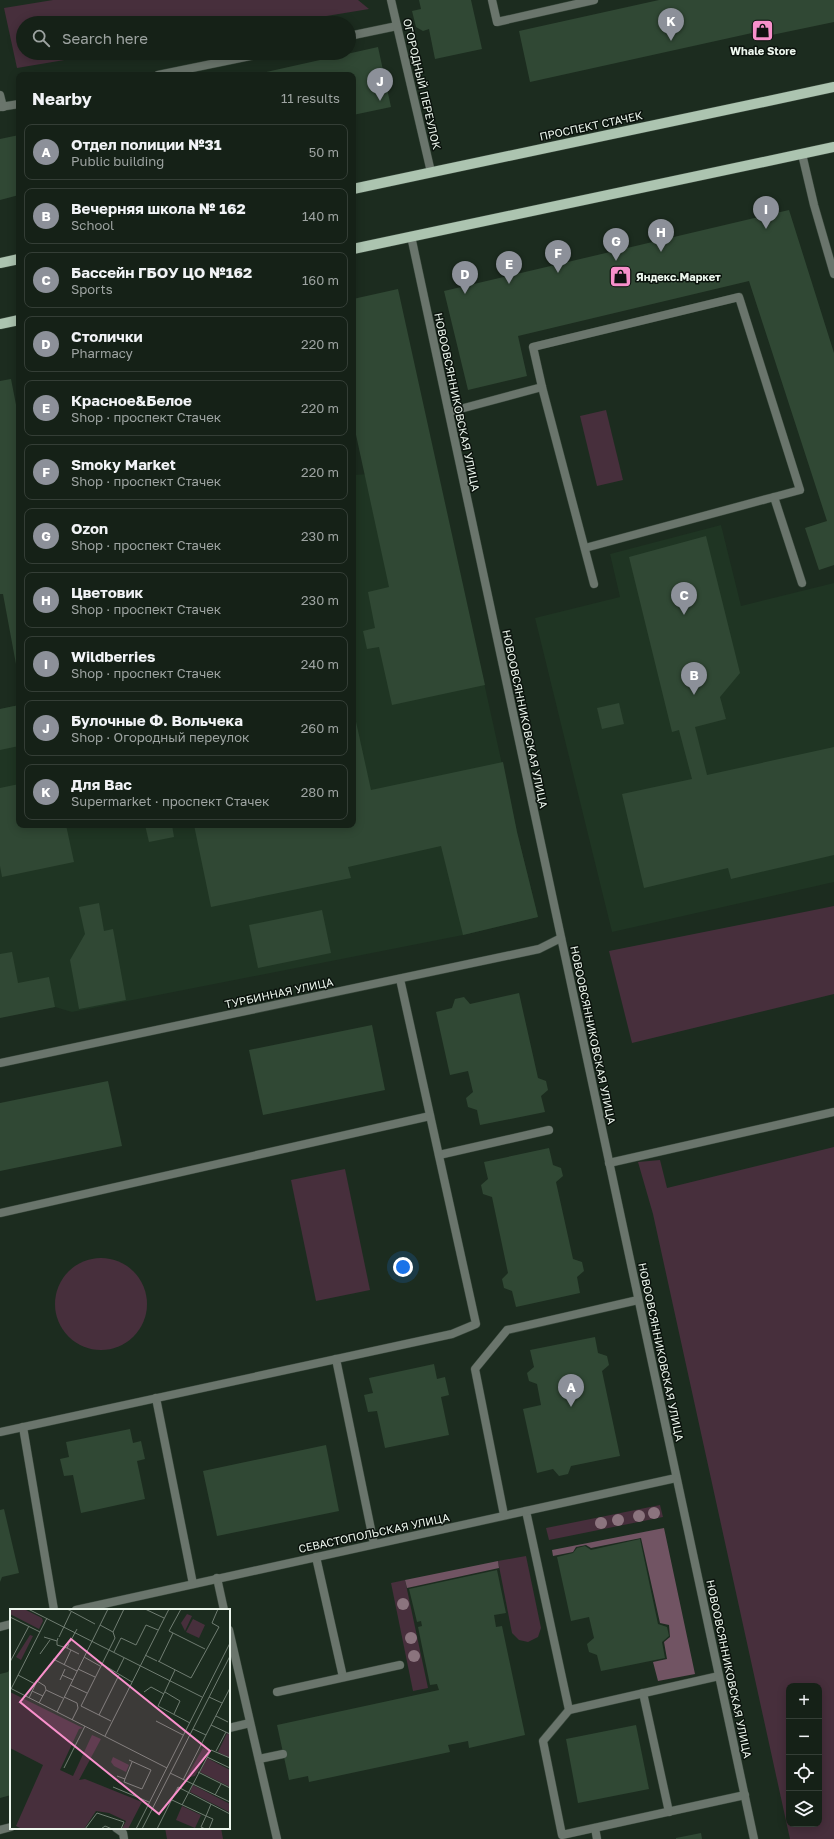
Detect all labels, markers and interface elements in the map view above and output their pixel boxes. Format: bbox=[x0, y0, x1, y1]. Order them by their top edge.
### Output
pin: K bbox=[658, 8, 684, 41]
search box bbox=[16, 16, 356, 60]
street label: ОГОРОДНЫЙ ПЕРЕУЛОК bbox=[401, 17, 444, 151]
shop icon: Whale Store bbox=[750, 18, 776, 44]
icon: search bbox=[30, 27, 52, 49]
text: Search here bbox=[62, 29, 148, 47]
place label: Whale Store bbox=[730, 44, 796, 57]
pin: J bbox=[367, 68, 393, 101]
text: Nearby bbox=[32, 88, 92, 109]
text: 11 results bbox=[281, 90, 340, 106]
street label: ПРОСПЕКТ СТАЧЕК bbox=[538, 108, 644, 143]
text: Отдел полиции №31 bbox=[71, 135, 222, 153]
text: A bbox=[41, 144, 51, 160]
text: 50 m bbox=[309, 144, 339, 160]
text: Public building bbox=[71, 153, 164, 169]
pin: I bbox=[753, 196, 779, 229]
text: Вечерняя школа № 162 bbox=[71, 199, 246, 217]
text: B bbox=[41, 208, 51, 224]
text: 140 m bbox=[302, 208, 339, 224]
text: School bbox=[71, 217, 114, 233]
pin: H bbox=[648, 219, 674, 252]
pin: G bbox=[603, 228, 629, 261]
pin: F bbox=[545, 240, 571, 273]
pin: E bbox=[496, 251, 522, 284]
pin: D bbox=[452, 261, 478, 294]
text: Бассейн ГБОУ ЦО №162 bbox=[71, 263, 252, 281]
shop icon: Яндекс.Маркет bbox=[608, 264, 634, 290]
place label: Яндекс.Маркет bbox=[636, 270, 721, 283]
text: C bbox=[41, 272, 51, 288]
text: 160 m bbox=[302, 272, 339, 288]
text: Sports bbox=[71, 281, 113, 297]
street label: НОВООВСЯННИКОВСКАЯ УЛИЦА bbox=[432, 311, 483, 493]
text: Столички bbox=[71, 327, 143, 345]
text: D bbox=[41, 336, 51, 352]
text: 220 m bbox=[301, 336, 339, 352]
text: Pharmacy bbox=[71, 345, 133, 361]
text: Красное&Белое bbox=[71, 391, 192, 409]
text: E bbox=[42, 400, 50, 416]
text: 220 m bbox=[301, 400, 339, 416]
text: Shop · проспект Стачек bbox=[71, 409, 221, 425]
text: Smoky Market bbox=[71, 455, 176, 473]
text: F bbox=[42, 464, 50, 480]
text: 220 m bbox=[301, 464, 339, 480]
text: Shop · проспект Стачек bbox=[71, 473, 221, 489]
text: Ozon bbox=[71, 519, 108, 537]
text: G bbox=[41, 528, 51, 544]
text: 230 m bbox=[301, 528, 339, 544]
text: Shop · проспект Стачек bbox=[71, 537, 221, 553]
pin: C bbox=[671, 582, 697, 615]
text: Цветовик bbox=[71, 583, 143, 601]
text: H bbox=[41, 592, 51, 608]
text: 230 m bbox=[301, 592, 339, 608]
text: Shop · проспект Стачек bbox=[71, 601, 221, 617]
street label: НОВООВСЯННИКОВСКАЯ УЛИЦА bbox=[500, 628, 551, 810]
text: Wildberries bbox=[71, 647, 155, 665]
text: I bbox=[44, 656, 48, 672]
text: 240 m bbox=[301, 656, 339, 672]
pin: B bbox=[681, 662, 707, 695]
text: Shop · проспект Стачек bbox=[71, 665, 221, 681]
text: Булочные Ф. Вольчека bbox=[71, 711, 243, 729]
text: J bbox=[42, 720, 50, 736]
text: 260 m bbox=[301, 720, 339, 736]
text: Shop · Огородный переулок bbox=[71, 729, 249, 745]
text: Для Вас bbox=[71, 775, 132, 793]
text: K bbox=[41, 784, 51, 800]
text: 280 m bbox=[301, 784, 339, 800]
text: Supermarket · проспект Стачек bbox=[71, 793, 270, 809]
street label: НОВООВСЯННИКОВСКАЯ УЛИЦА bbox=[568, 944, 619, 1126]
street label: ТУРБИННАЯ УЛИЦА bbox=[223, 975, 335, 1010]
your location bbox=[393, 1257, 413, 1277]
street label: НОВООВСЯННИКОВСКАЯ УЛИЦА bbox=[636, 1261, 687, 1443]
pin: A bbox=[558, 1374, 584, 1407]
street label: СЕВАСТОПОЛЬСКАЯ УЛИЦА bbox=[297, 1510, 451, 1555]
street label: НОВООВСЯННИКОВСКАЯ УЛИЦА bbox=[704, 1578, 755, 1760]
inset map bbox=[10, 1609, 230, 1829]
map controls bbox=[786, 1683, 822, 1827]
button: + bbox=[786, 1683, 822, 1719]
button: − bbox=[786, 1719, 822, 1755]
button: locate bbox=[786, 1755, 822, 1791]
button: layers bbox=[786, 1791, 822, 1827]

